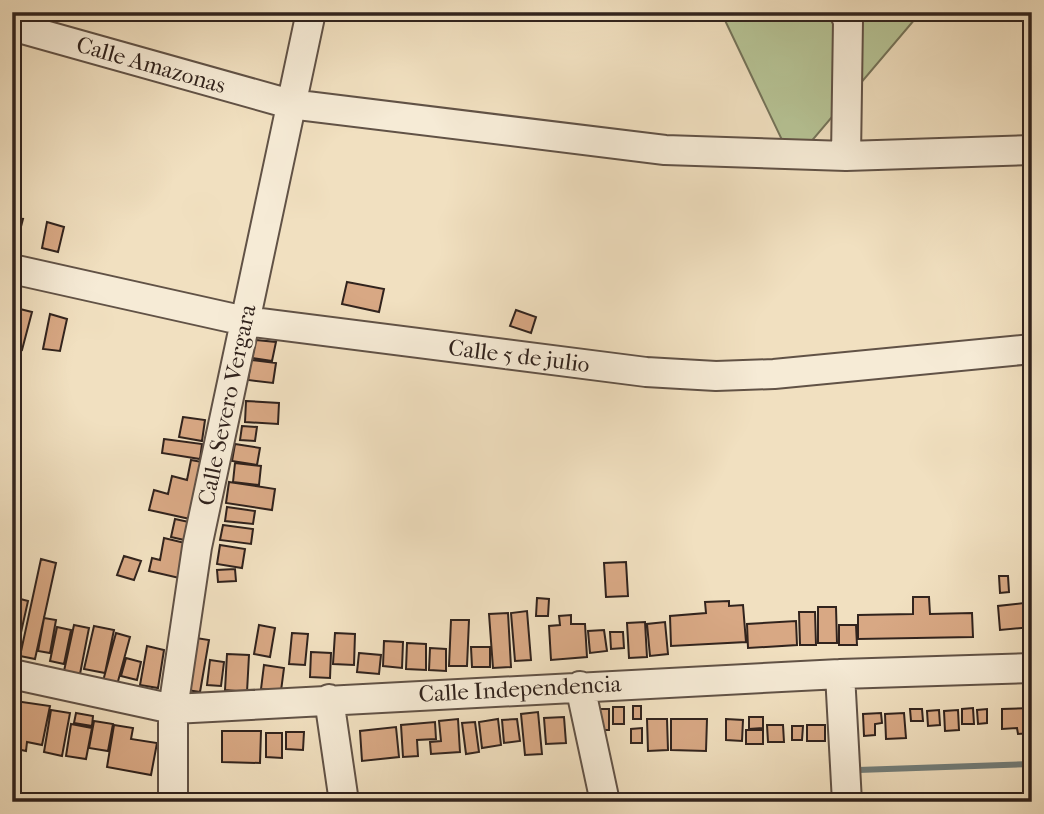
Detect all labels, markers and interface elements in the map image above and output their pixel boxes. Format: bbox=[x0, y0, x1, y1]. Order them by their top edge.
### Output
street label: Calle Amazonas bbox=[73, 31, 229, 99]
street label: Calle Severo Vergara bbox=[193, 302, 262, 508]
street label: Calle 5 de julio bbox=[447, 334, 591, 378]
street label: Calle Independencia bbox=[418, 670, 622, 708]

